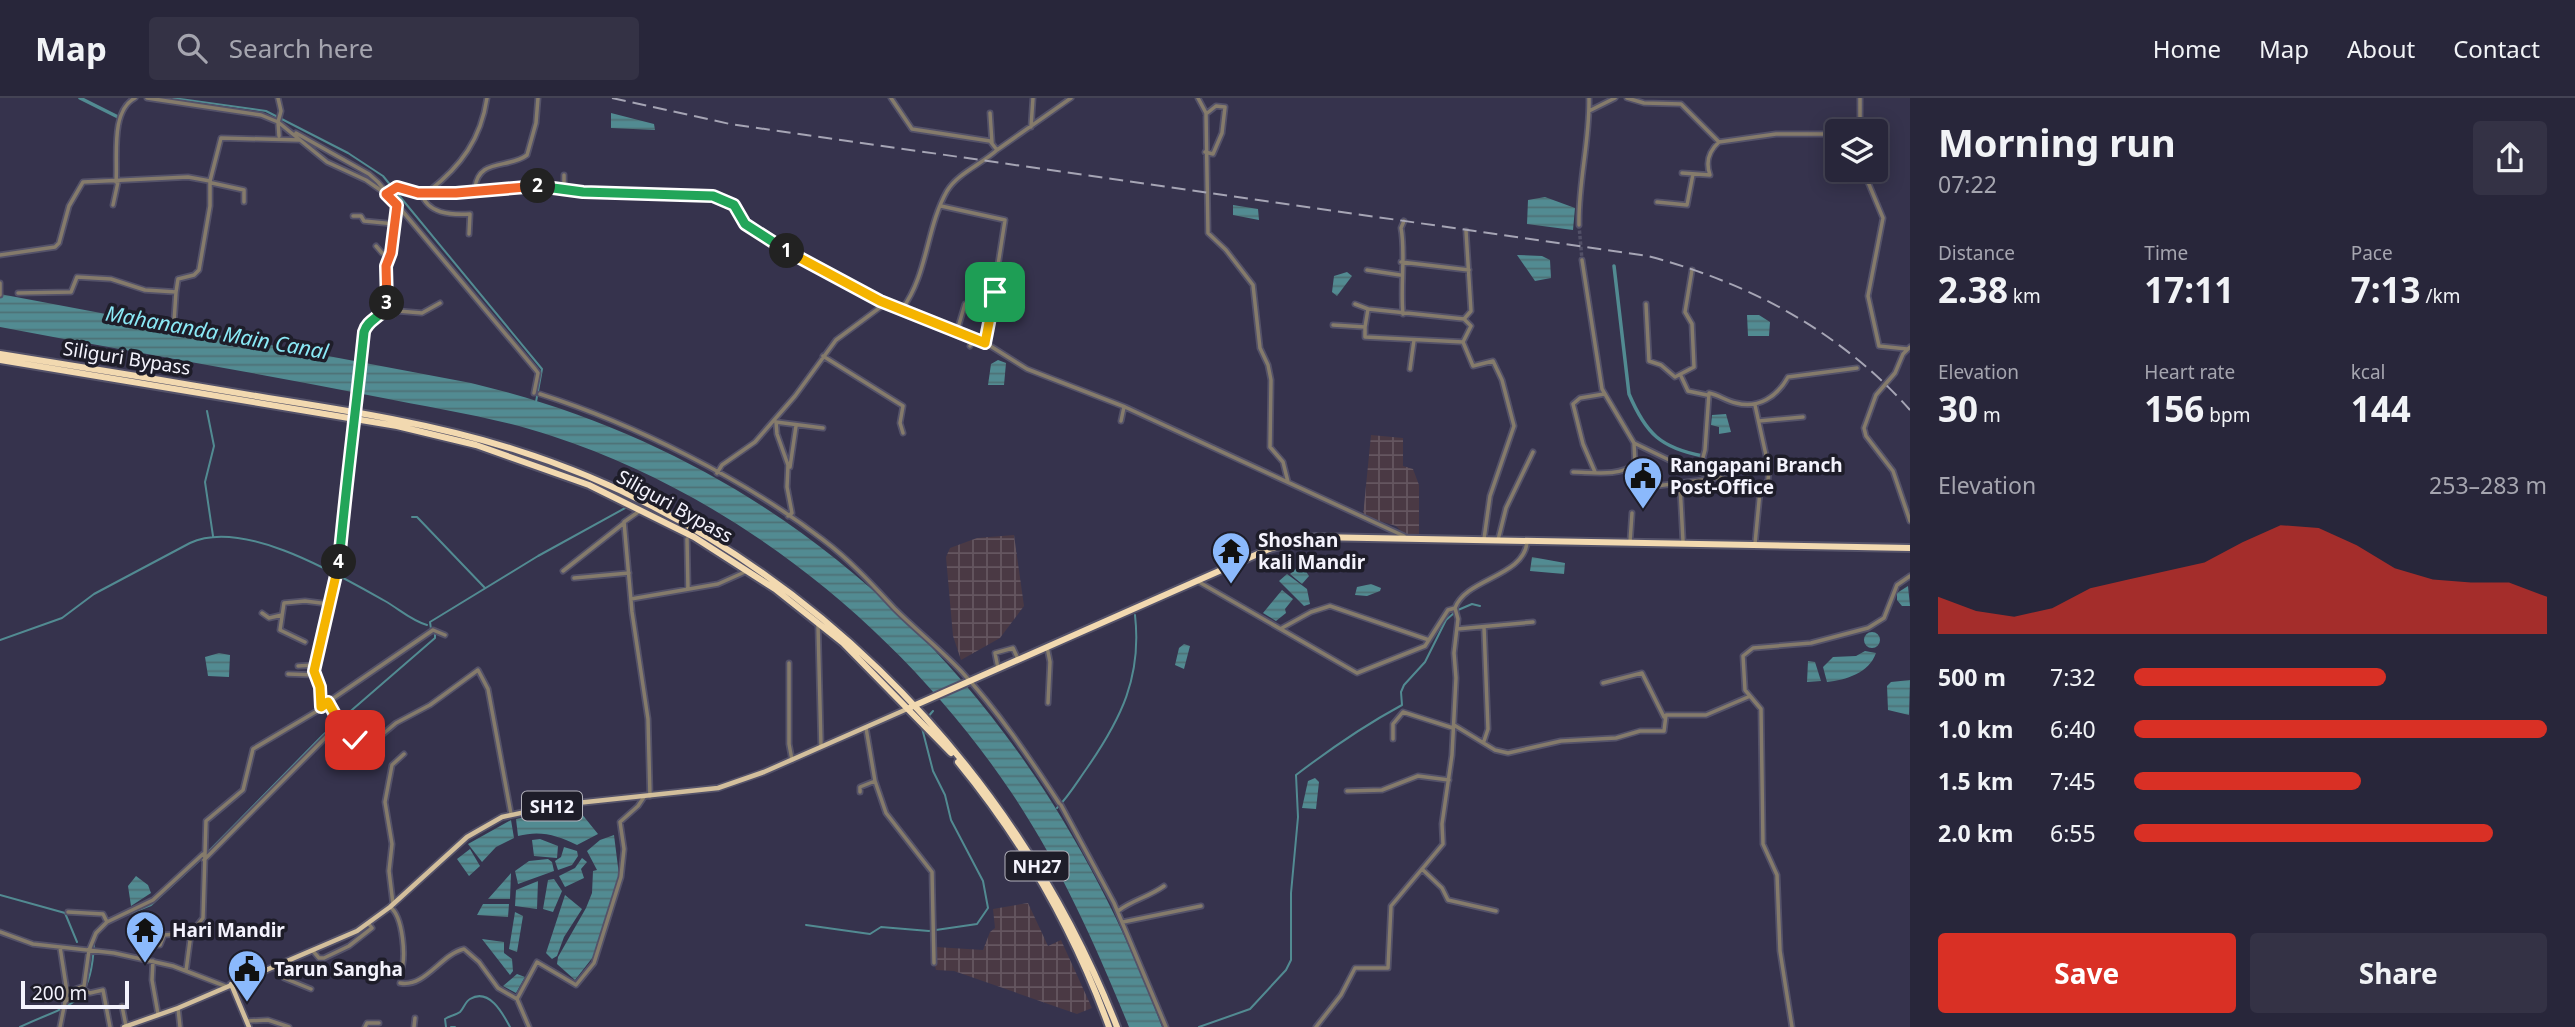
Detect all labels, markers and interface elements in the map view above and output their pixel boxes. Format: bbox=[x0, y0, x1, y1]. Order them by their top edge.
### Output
search box bbox=[149, 17, 639, 80]
text: Map bbox=[35, 26, 107, 71]
icon: search bbox=[173, 29, 211, 67]
text: Search here bbox=[229, 30, 373, 66]
text: Home bbox=[2153, 32, 2221, 65]
text: Map bbox=[2259, 32, 2309, 65]
text: About bbox=[2347, 32, 2415, 65]
text: Contact bbox=[2453, 32, 2540, 65]
text: Morning run bbox=[1938, 116, 2176, 168]
map controls bbox=[1825, 119, 1888, 182]
button: layers bbox=[1825, 119, 1888, 182]
button: share bbox=[2473, 121, 2547, 195]
pin: 2 bbox=[520, 168, 556, 204]
text: 07:22 bbox=[1938, 168, 1997, 200]
text: 2 bbox=[532, 172, 543, 198]
pin: 1 bbox=[770, 234, 804, 268]
text: 1 bbox=[781, 237, 792, 263]
text: Distance bbox=[1938, 240, 2015, 266]
text: Time bbox=[2144, 240, 2188, 266]
text: Pace bbox=[2351, 240, 2393, 266]
pin bbox=[965, 262, 1025, 322]
text: 2.38 bbox=[1938, 266, 2008, 313]
text: 17:11 bbox=[2144, 266, 2234, 313]
text: 7:13 bbox=[2351, 266, 2421, 313]
icon: arrive bbox=[976, 273, 1014, 311]
text: km bbox=[2008, 283, 2041, 309]
text: /km bbox=[2421, 283, 2460, 309]
pin: 3 bbox=[370, 286, 404, 320]
text: 3 bbox=[381, 289, 392, 315]
water label: Mahananda Main Canal bbox=[103, 299, 331, 365]
street label: Siliguri Bypass bbox=[61, 335, 193, 381]
text: Elevation bbox=[1938, 359, 2019, 385]
text: Heart rate bbox=[2144, 359, 2235, 385]
text: kcal bbox=[2351, 359, 2385, 385]
text: 30 bbox=[1938, 385, 1978, 432]
text: 156 bbox=[2144, 385, 2204, 432]
text: 144 bbox=[2351, 385, 2411, 432]
text: m bbox=[1978, 402, 2001, 428]
text: bpm bbox=[2204, 402, 2250, 428]
place label: Rangapani Branch Post-Office bbox=[1670, 452, 1843, 500]
public building icon: Rangapani Branch Post-Office bbox=[1622, 455, 1664, 510]
street label: Siliguri Bypass bbox=[612, 463, 738, 549]
text: Elevation bbox=[1938, 469, 2036, 501]
text: 253–283 m bbox=[2429, 469, 2547, 501]
place label: Shoshan kali Mandir bbox=[1258, 527, 1366, 575]
temple icon: Shoshan kali Mandir bbox=[1210, 530, 1252, 585]
pin: 4 bbox=[322, 545, 356, 580]
text: 4 bbox=[333, 548, 344, 574]
text: 500 m bbox=[1938, 661, 2006, 693]
text: 7:32 bbox=[2050, 661, 2096, 693]
pin bbox=[325, 710, 385, 770]
text: 1.0 km bbox=[1938, 713, 2013, 745]
text: 6:40 bbox=[2050, 713, 2096, 745]
icon: check bbox=[336, 721, 374, 759]
text: 1.5 km bbox=[1938, 765, 2013, 797]
text: 7:45 bbox=[2050, 765, 2096, 797]
road number: SH12 bbox=[522, 792, 582, 820]
text: 2.0 km bbox=[1938, 817, 2013, 849]
text: 6:55 bbox=[2050, 817, 2096, 849]
road number: NH27 bbox=[1006, 852, 1068, 880]
temple icon: Hari Mandir bbox=[124, 909, 166, 964]
place label: Hari Mandir bbox=[172, 917, 285, 943]
button: Save bbox=[1938, 933, 2236, 1013]
button: Share bbox=[2250, 933, 2547, 1013]
public building icon: Tarun Sangha bbox=[226, 948, 268, 1003]
place label: Tarun Sangha bbox=[274, 956, 403, 982]
scale bar bbox=[21, 978, 130, 1010]
text: 200 m bbox=[32, 980, 87, 1006]

